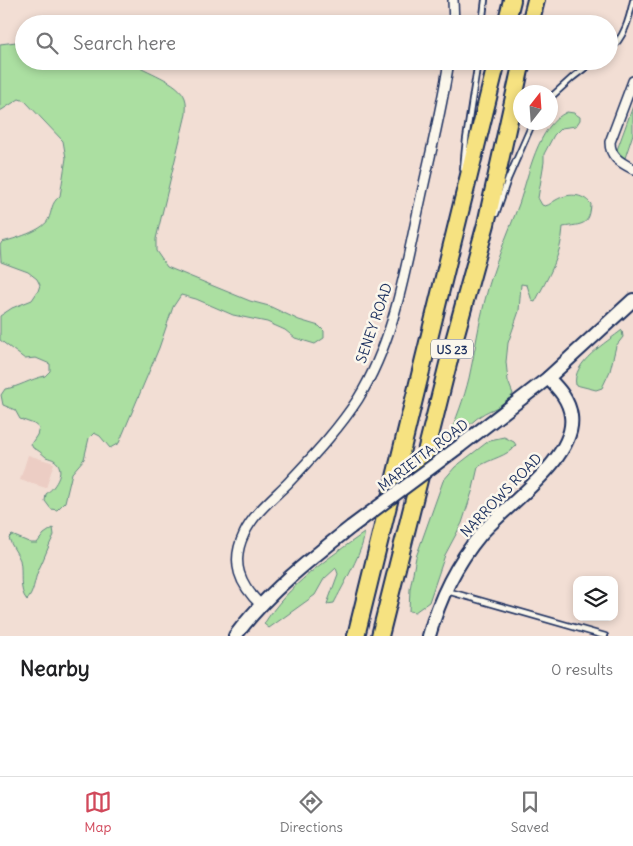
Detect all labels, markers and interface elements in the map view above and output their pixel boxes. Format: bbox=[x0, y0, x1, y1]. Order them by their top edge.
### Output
search box bbox=[15, 15, 618, 70]
icon: search bbox=[33, 29, 61, 57]
text: Search here bbox=[73, 31, 176, 55]
north arrow bbox=[513, 85, 558, 130]
street label: SENEY ROAD bbox=[352, 280, 396, 365]
road number: US 23 bbox=[431, 339, 473, 358]
street label: MARIETTA ROAD bbox=[374, 415, 472, 495]
street label: NARROWS ROAD bbox=[456, 449, 546, 541]
map controls bbox=[573, 576, 618, 621]
button: layers bbox=[573, 576, 618, 621]
text: Nearby bbox=[20, 655, 90, 682]
text: 0 results bbox=[551, 659, 613, 679]
tab: Map bbox=[84, 788, 112, 836]
tab: Directions bbox=[280, 788, 343, 836]
tab: Saved bbox=[511, 788, 549, 836]

